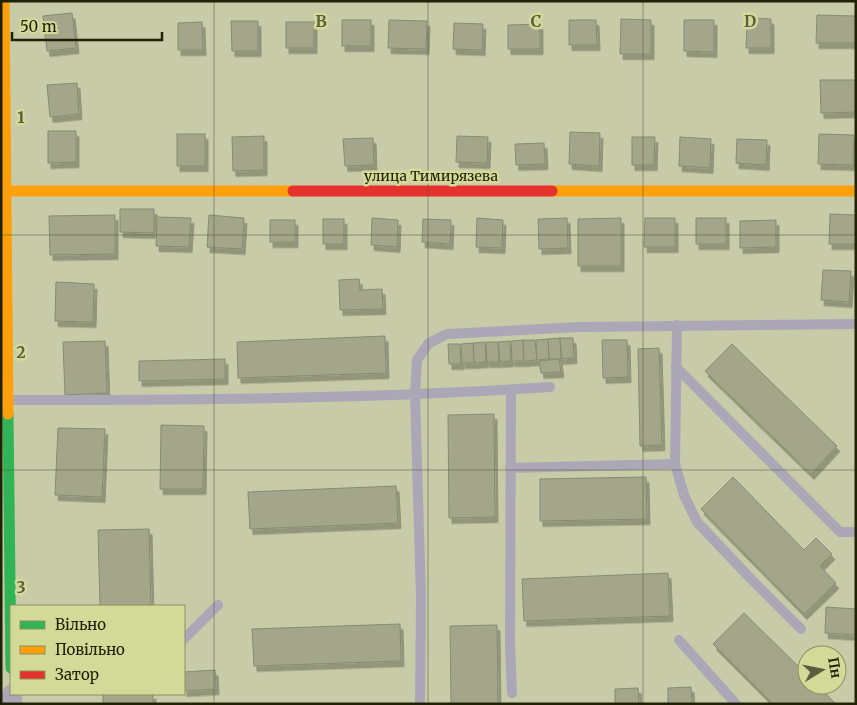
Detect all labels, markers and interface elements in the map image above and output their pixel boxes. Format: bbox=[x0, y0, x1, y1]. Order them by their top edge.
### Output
scale bar bbox=[12, 10, 162, 42]
text: B bbox=[315, 11, 327, 31]
text: C bbox=[531, 11, 541, 31]
text: D bbox=[744, 11, 756, 31]
text: 50 m bbox=[20, 17, 57, 36]
text: 1 bbox=[17, 107, 25, 127]
street label: улица Тимирязева bbox=[364, 167, 498, 185]
text: 2 bbox=[16, 342, 26, 362]
text: 3 bbox=[16, 577, 26, 597]
legend bbox=[10, 605, 185, 695]
text: Вільно bbox=[55, 615, 106, 634]
text: Повільно bbox=[55, 640, 125, 659]
north arrow bbox=[797, 645, 847, 695]
text: Пн bbox=[824, 656, 846, 680]
text: Затор bbox=[55, 665, 99, 684]

